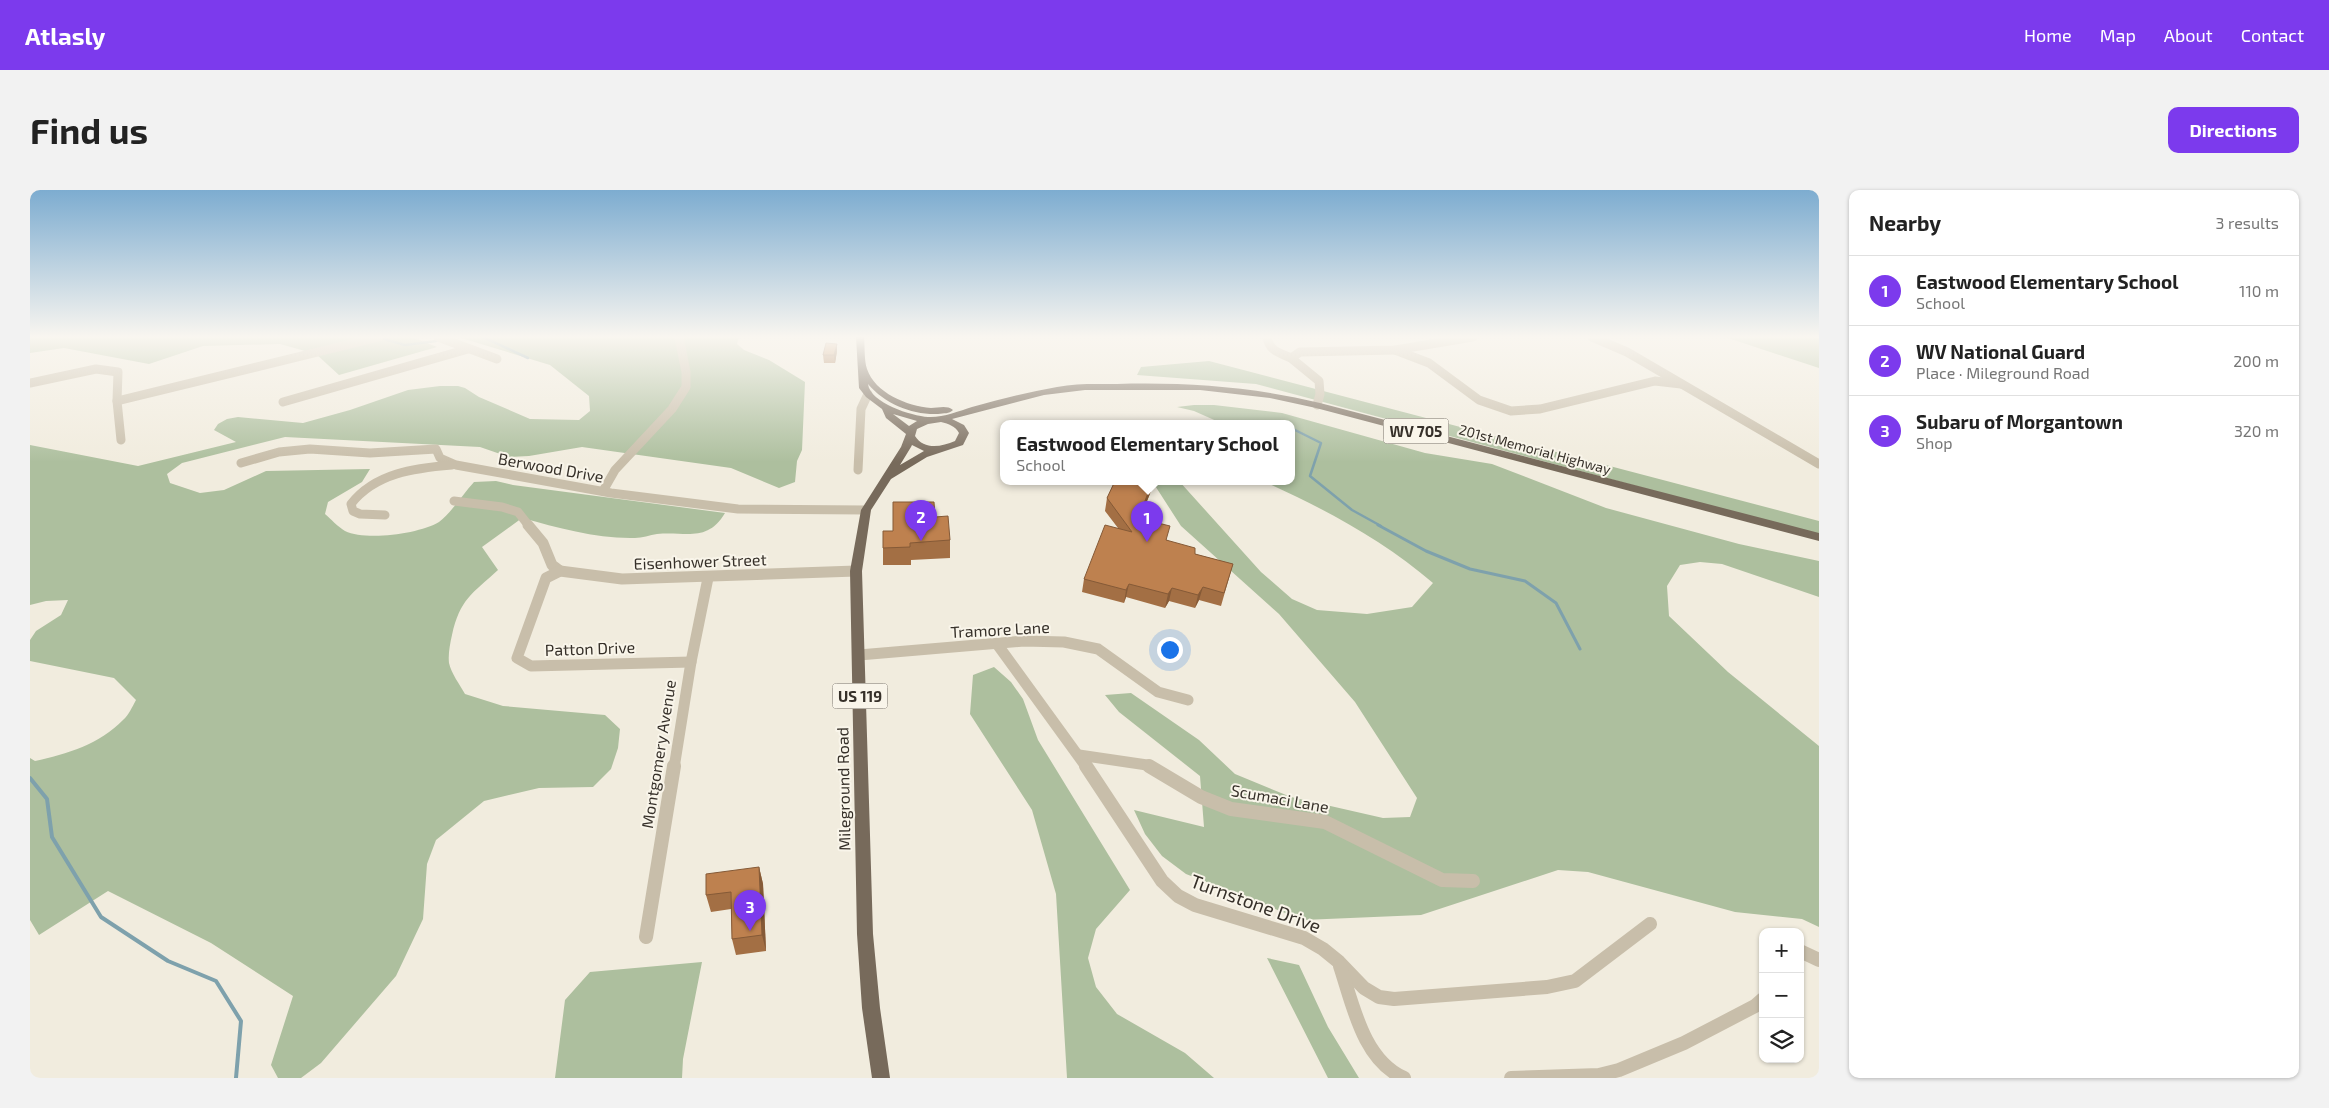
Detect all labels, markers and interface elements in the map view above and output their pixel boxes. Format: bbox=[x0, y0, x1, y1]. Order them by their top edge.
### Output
text: Atlasly bbox=[25, 21, 105, 50]
text: Home bbox=[2024, 24, 2072, 46]
text: Map bbox=[2100, 24, 2136, 46]
text: About bbox=[2164, 24, 2213, 46]
text: Contact bbox=[2241, 24, 2304, 46]
button: Directions bbox=[2168, 107, 2299, 153]
text: Find us bbox=[30, 109, 148, 151]
text: Nearby bbox=[1869, 210, 1941, 235]
text: 3 results bbox=[2216, 213, 2279, 232]
text: Eastwood Elementary School bbox=[1916, 270, 2178, 293]
text: 1 bbox=[1882, 281, 1888, 300]
text: 110 m bbox=[2239, 281, 2279, 300]
text: School bbox=[1916, 293, 1965, 312]
text: WV National Guard bbox=[1916, 340, 2085, 363]
text: 2 bbox=[1880, 351, 1890, 370]
text: 200 m bbox=[2233, 351, 2279, 370]
text: Place · Mileground Road bbox=[1916, 363, 2090, 382]
text: Subaru of Morgantown bbox=[1916, 410, 2123, 433]
road number: WV 705 bbox=[1384, 418, 1448, 444]
popup bbox=[1000, 420, 1295, 485]
street label: 201st Memorial Highway bbox=[1457, 421, 1613, 478]
text: 3 bbox=[1880, 421, 1890, 440]
text: 320 m bbox=[2234, 421, 2279, 440]
text: Eastwood Elementary School bbox=[1016, 432, 1279, 455]
text: Shop bbox=[1916, 433, 1953, 452]
street label: Berwood Drive bbox=[497, 448, 605, 486]
text: School bbox=[1016, 455, 1065, 474]
pin: 2 bbox=[905, 500, 937, 541]
pin: 1 bbox=[1131, 501, 1163, 542]
street label: Eisenhower Street bbox=[633, 549, 767, 573]
street label: Tramore Lane bbox=[950, 617, 1050, 641]
street label: Patton Drive bbox=[545, 637, 635, 659]
your location bbox=[1157, 637, 1183, 663]
street label: Montgomery Avenue bbox=[637, 678, 679, 830]
road number: US 119 bbox=[832, 684, 888, 708]
street label: Mileground Road bbox=[832, 727, 854, 851]
street label: Scumaci Lane bbox=[1230, 780, 1330, 816]
street label: Turnstone Drive bbox=[1188, 869, 1324, 937]
pin: 3 bbox=[734, 890, 766, 931]
map controls bbox=[1759, 928, 1804, 1063]
button: + bbox=[1759, 928, 1804, 973]
button: − bbox=[1759, 973, 1804, 1018]
button: layers bbox=[1759, 1018, 1804, 1063]

